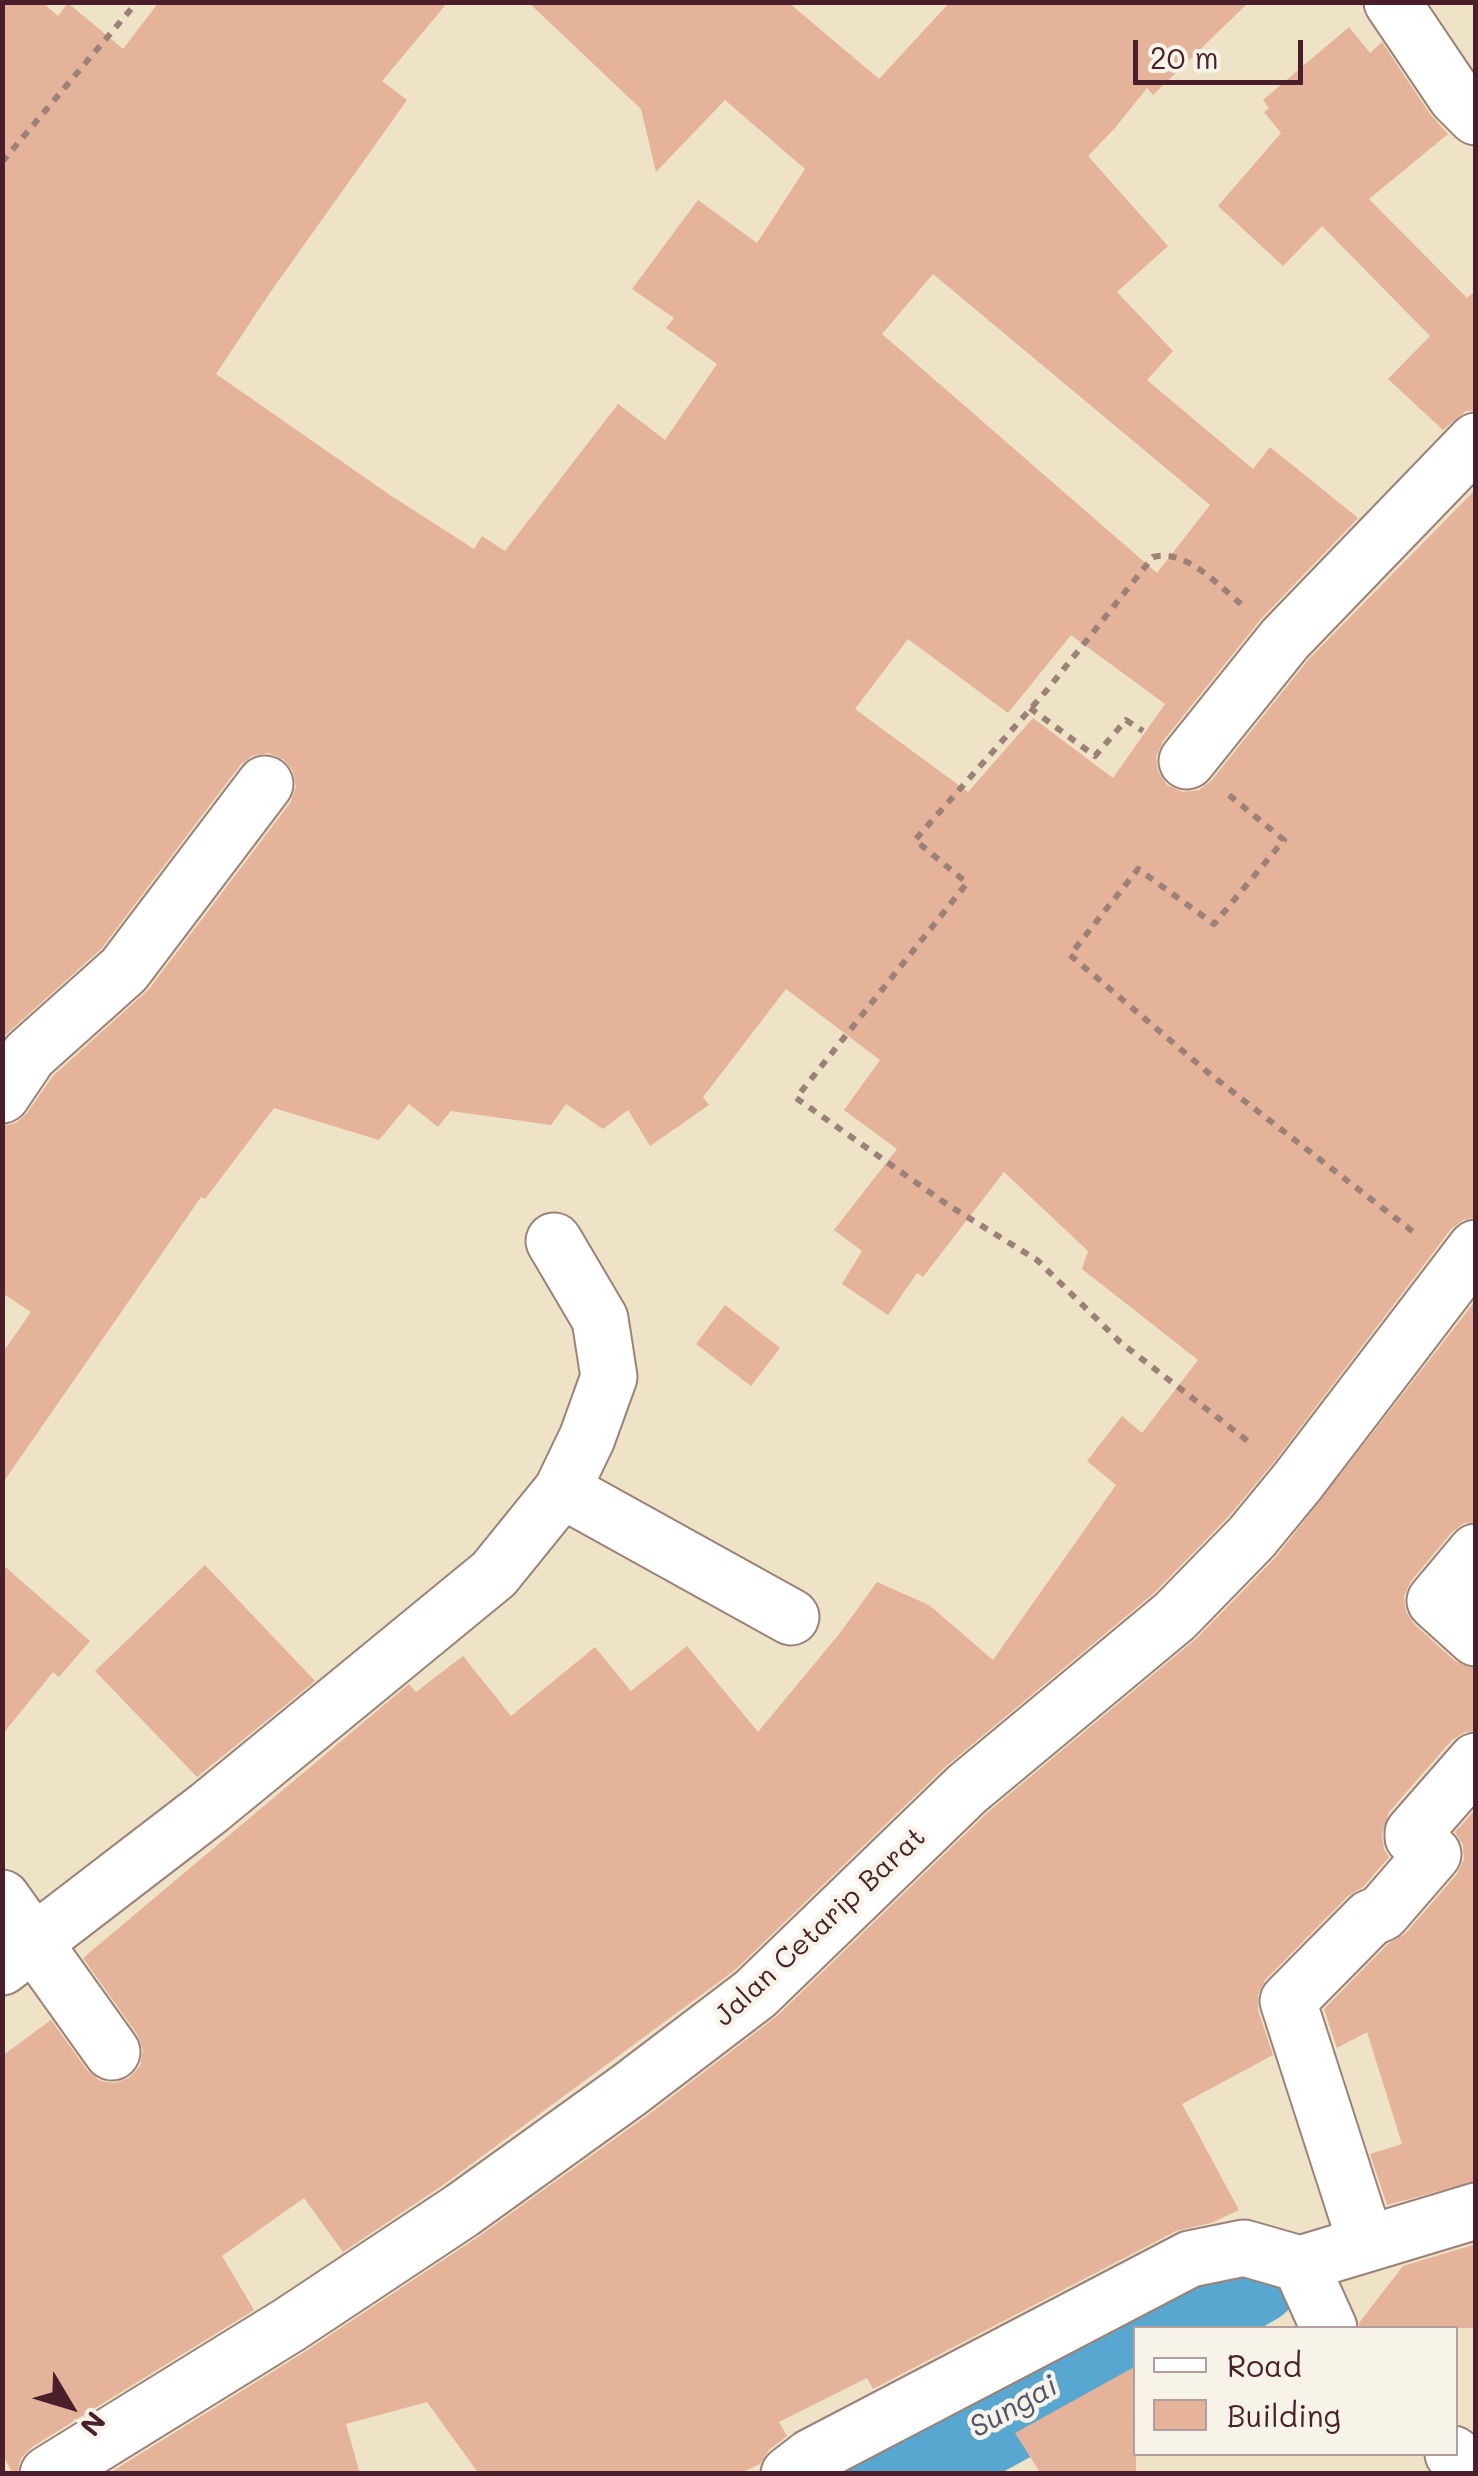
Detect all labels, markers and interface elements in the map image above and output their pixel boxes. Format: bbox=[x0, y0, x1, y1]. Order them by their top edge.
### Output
scale bar bbox=[1138, 20, 1308, 82]
text: 20 m bbox=[1150, 37, 1219, 77]
street label: Jalan Cetarip Barat bbox=[707, 1820, 933, 2034]
legend bbox=[1133, 2326, 1458, 2456]
text: Road bbox=[1227, 2345, 1302, 2385]
north arrow bbox=[20, 2356, 120, 2456]
water label: Sungai bbox=[964, 2368, 1064, 2446]
text: Building bbox=[1227, 2395, 1341, 2435]
text: N bbox=[73, 2405, 114, 2444]

